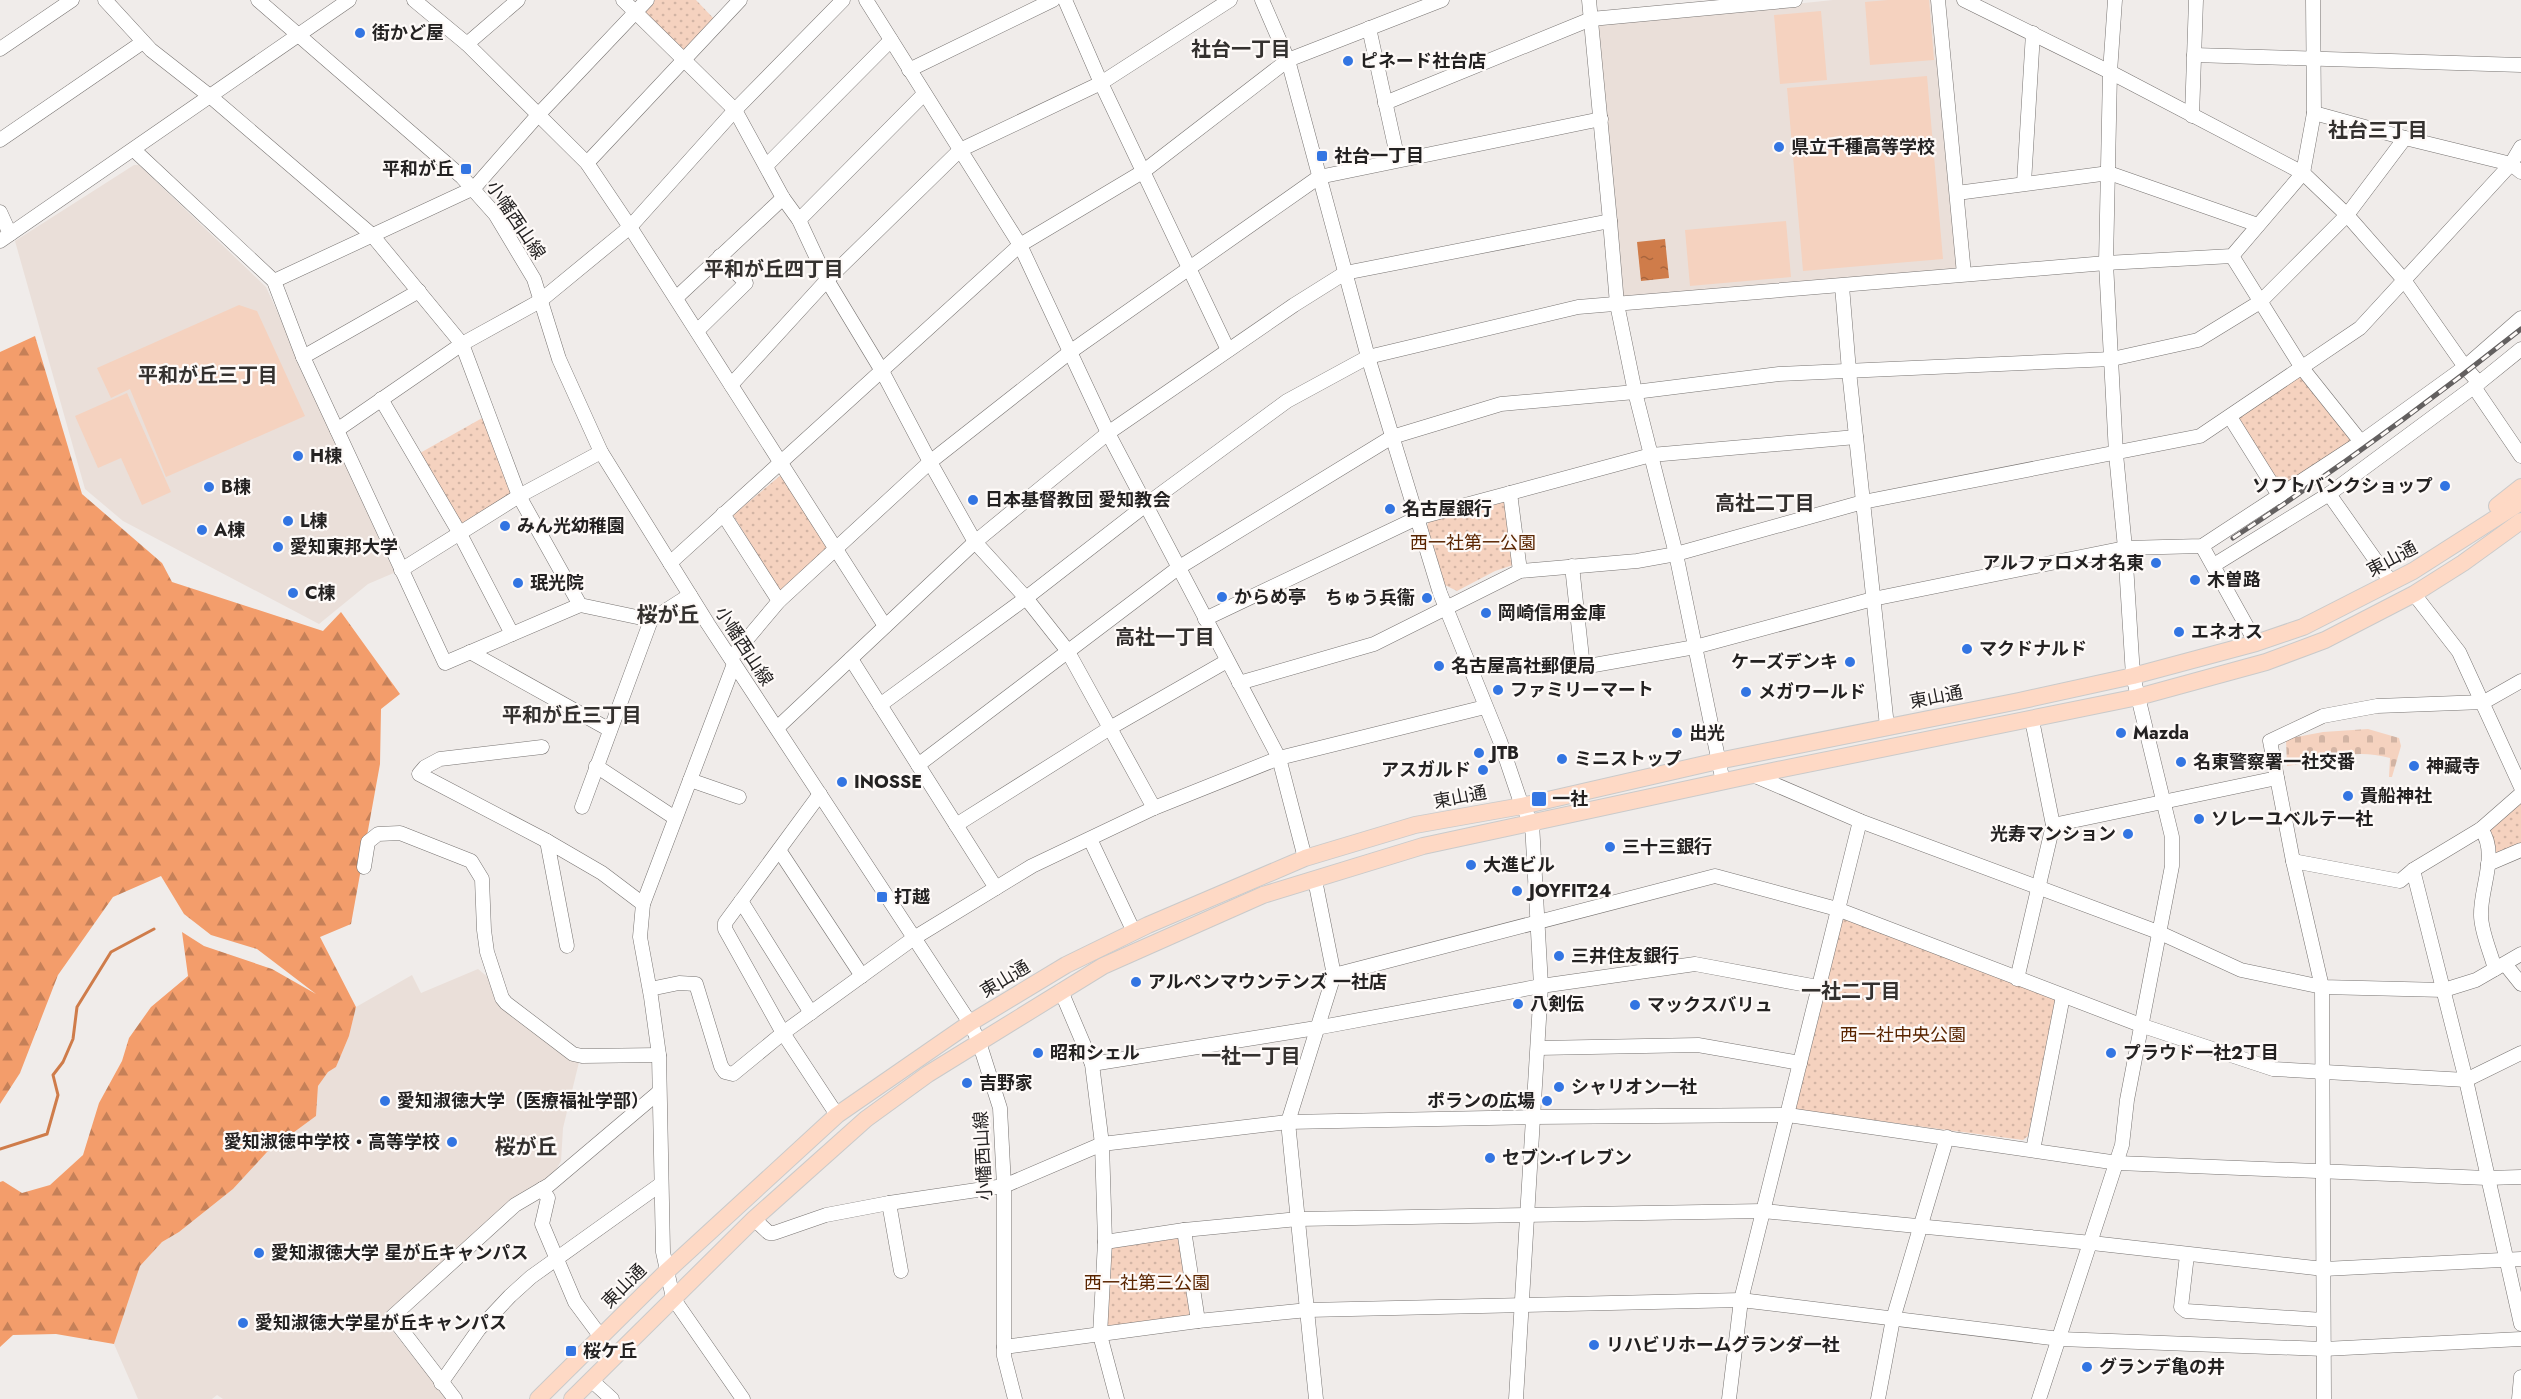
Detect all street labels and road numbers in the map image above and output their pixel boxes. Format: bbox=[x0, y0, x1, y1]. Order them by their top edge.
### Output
street label: 小幡西山線 bbox=[480, 175, 552, 265]
street label: 東山通 bbox=[2362, 535, 2422, 583]
street label: 小幡西山線 bbox=[709, 601, 779, 691]
street label: 東山通 bbox=[1907, 679, 1965, 715]
street label: 東山通 bbox=[1431, 779, 1489, 815]
street label: 東山通 bbox=[975, 954, 1035, 1004]
street label: 小幡西山線 bbox=[968, 1110, 998, 1202]
street label: 東山通 bbox=[596, 1258, 652, 1314]

